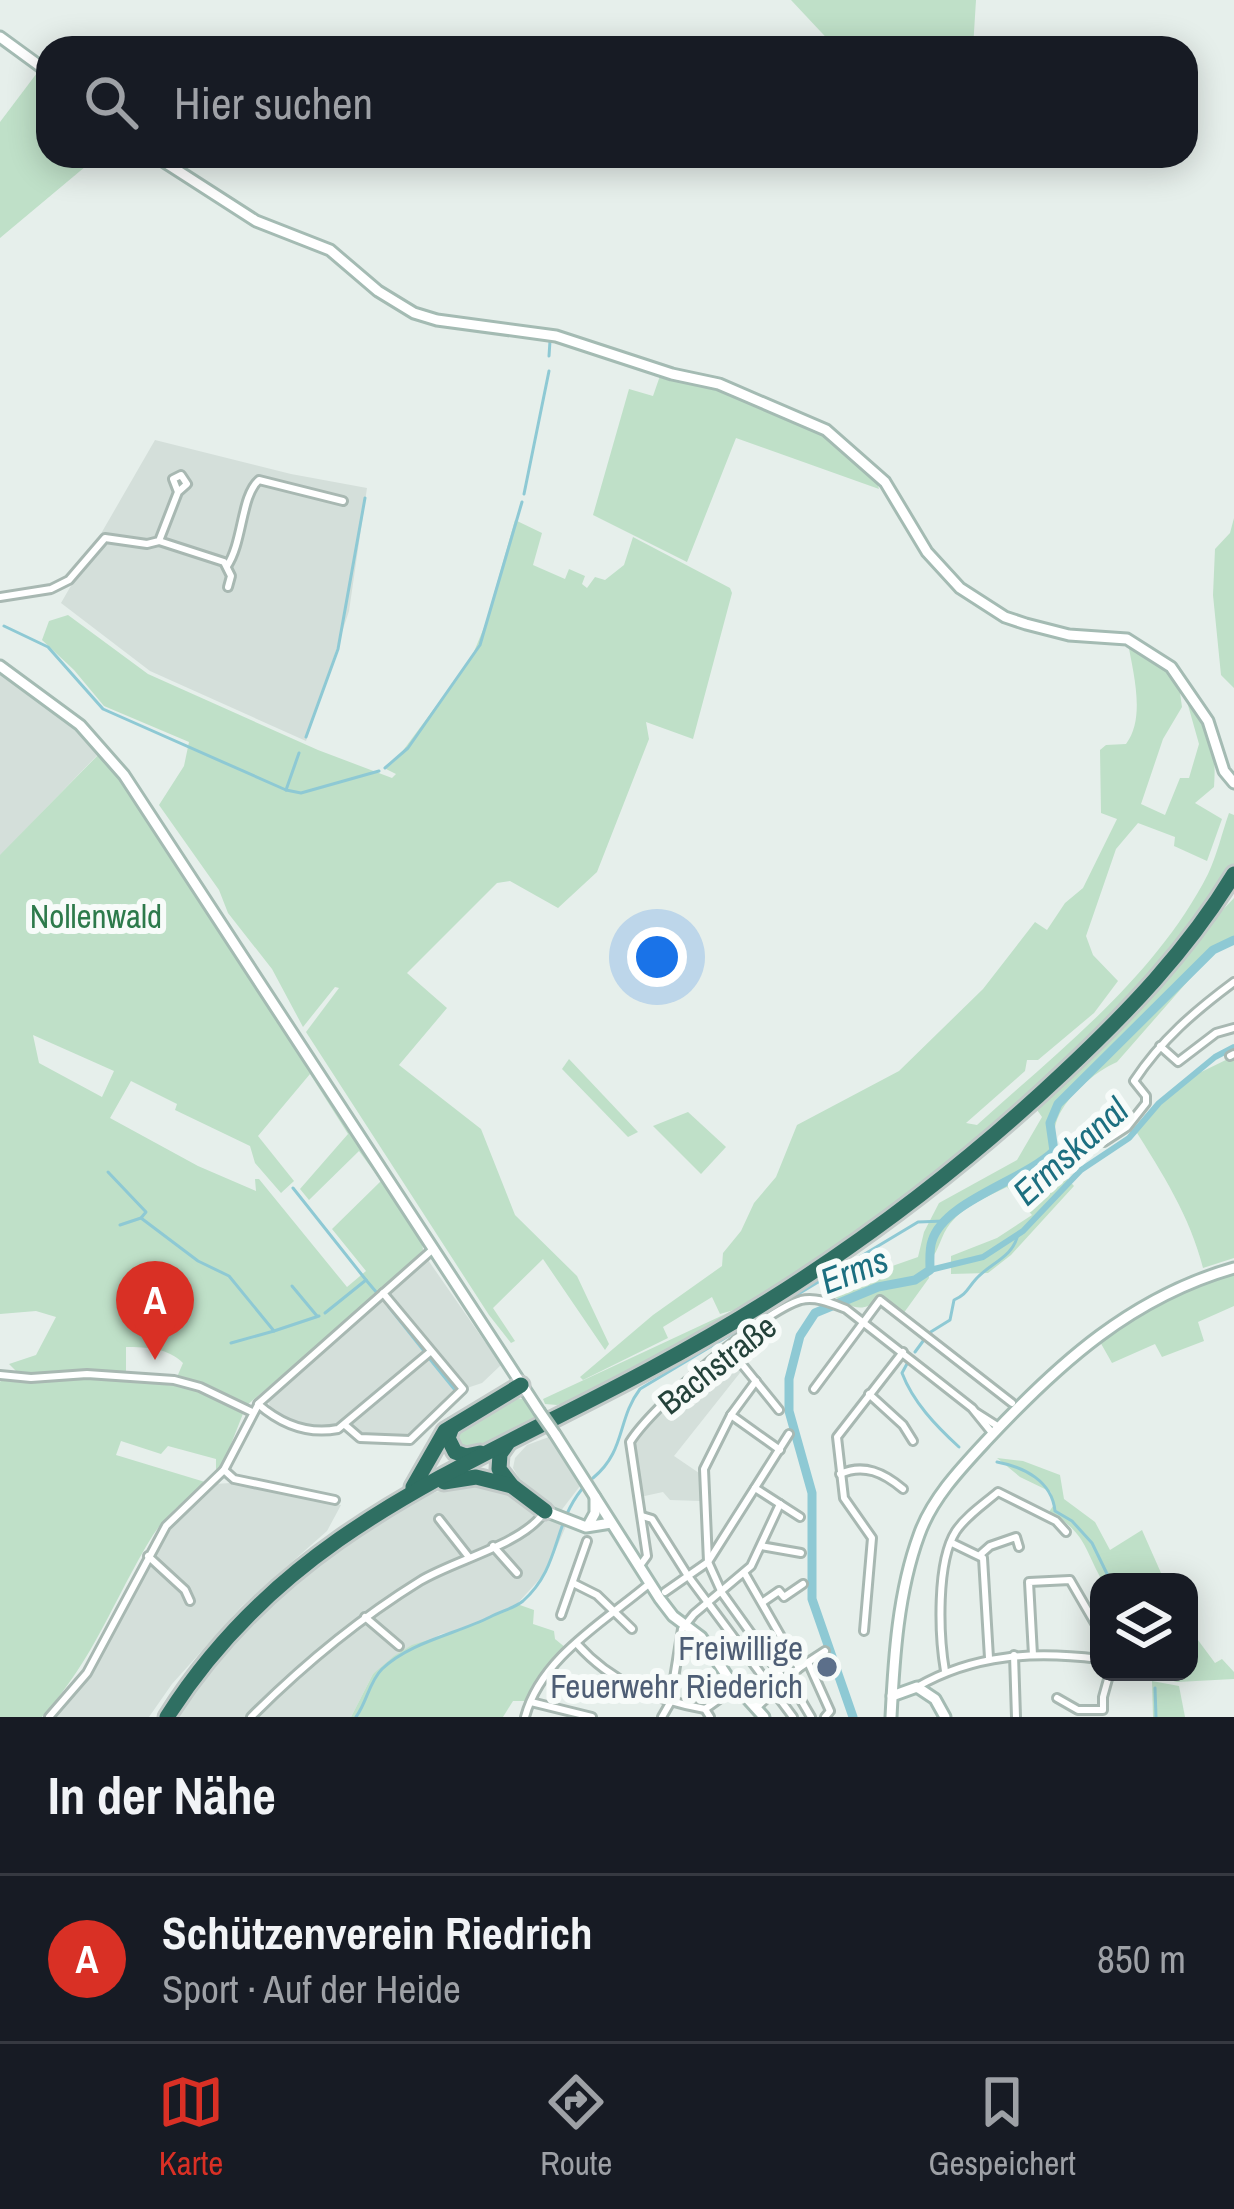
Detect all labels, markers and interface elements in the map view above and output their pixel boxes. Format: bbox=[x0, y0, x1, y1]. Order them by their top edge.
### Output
search box bbox=[36, 36, 1198, 168]
icon: search bbox=[78, 69, 144, 135]
text: Hier suchen bbox=[174, 72, 373, 133]
park label: Nollenwald bbox=[30, 894, 162, 938]
your location bbox=[627, 927, 687, 987]
water label: Ermskanal bbox=[1002, 1086, 1139, 1215]
water label: Erms bbox=[813, 1235, 895, 1305]
pin: A bbox=[116, 1261, 194, 1360]
street label: Bachstraße bbox=[649, 1304, 785, 1424]
map controls bbox=[1090, 1573, 1198, 1681]
button: layers bbox=[1090, 1573, 1198, 1681]
place label: Freiwillige Feuerwehr Riederich bbox=[550, 1626, 803, 1708]
marker: Freiwillige Feuerwehr Riederich bbox=[814, 1654, 840, 1680]
text: In der Nähe bbox=[48, 1761, 276, 1830]
text: Schützenverein Riedrich bbox=[162, 1902, 593, 1963]
text: A bbox=[75, 1933, 99, 1985]
text: 850 m bbox=[1097, 1933, 1186, 1985]
text: Sport · Auf der Heide bbox=[162, 1963, 461, 2015]
tab: Karte bbox=[158, 2069, 224, 2185]
tab: Route bbox=[540, 2069, 612, 2185]
tab: Gespeichert bbox=[928, 2069, 1076, 2185]

